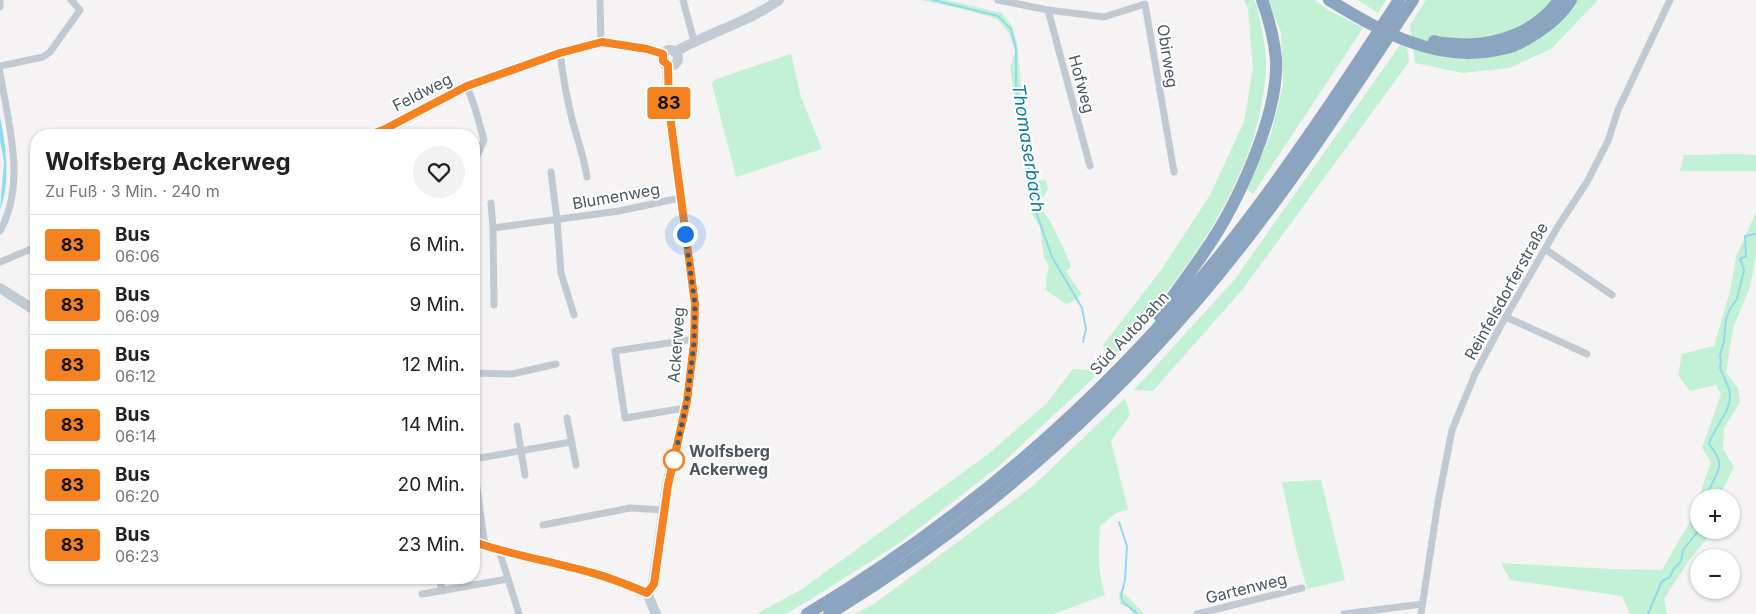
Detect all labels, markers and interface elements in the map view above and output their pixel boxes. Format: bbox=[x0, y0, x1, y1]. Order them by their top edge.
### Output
street label: Obirweg bbox=[1153, 23, 1183, 89]
street label: Hofweg bbox=[1065, 53, 1099, 115]
street label: Feldweg bbox=[389, 69, 455, 115]
water label: Thomaserbach bbox=[1008, 82, 1049, 214]
line badge: 83 bbox=[646, 87, 692, 119]
text: 83 bbox=[657, 92, 681, 113]
button: heart bbox=[413, 146, 465, 198]
text: Wolfsberg Ackerweg bbox=[45, 147, 291, 176]
street label: Blumenweg bbox=[571, 178, 661, 214]
text: Zu Fuß · 3 Min. · 240 m bbox=[45, 181, 220, 201]
street label: Reinfelsdorferstraße bbox=[1460, 219, 1552, 363]
your location bbox=[673, 222, 698, 247]
text: Bus bbox=[115, 223, 150, 246]
text: 6 Min. bbox=[409, 233, 465, 256]
text: 83 bbox=[61, 234, 84, 255]
text: 06:06 bbox=[115, 246, 160, 266]
text: Bus bbox=[115, 283, 150, 306]
street label: Süd Autobahn bbox=[1085, 287, 1173, 379]
text: 9 Min. bbox=[409, 293, 465, 316]
text: 83 bbox=[61, 294, 84, 315]
text: 06:09 bbox=[115, 306, 160, 326]
street label: Ackerweg bbox=[663, 306, 689, 384]
text: Bus bbox=[115, 343, 150, 366]
text: 12 Min. bbox=[402, 353, 465, 376]
text: 83 bbox=[61, 354, 84, 375]
text: 06:12 bbox=[115, 366, 156, 386]
text: Bus bbox=[115, 403, 150, 426]
text: 14 Min. bbox=[401, 413, 465, 436]
text: 83 bbox=[61, 414, 84, 435]
text: 06:14 bbox=[115, 426, 156, 446]
place label: Wolfsberg Ackerweg bbox=[689, 441, 770, 479]
marker: Wolfsberg Ackerweg bbox=[663, 449, 685, 471]
text: Bus bbox=[115, 463, 150, 486]
text: 20 Min. bbox=[398, 473, 465, 496]
text: 83 bbox=[61, 474, 84, 495]
text: 06:20 bbox=[115, 486, 159, 506]
map controls bbox=[1690, 489, 1740, 599]
button: + bbox=[1690, 489, 1740, 539]
text: Bus bbox=[115, 523, 150, 546]
text: 23 Min. bbox=[398, 533, 465, 556]
text: 83 bbox=[61, 534, 84, 555]
text: 06:23 bbox=[115, 546, 159, 566]
button: − bbox=[1690, 549, 1740, 599]
street label: Gartenweg bbox=[1203, 568, 1289, 608]

